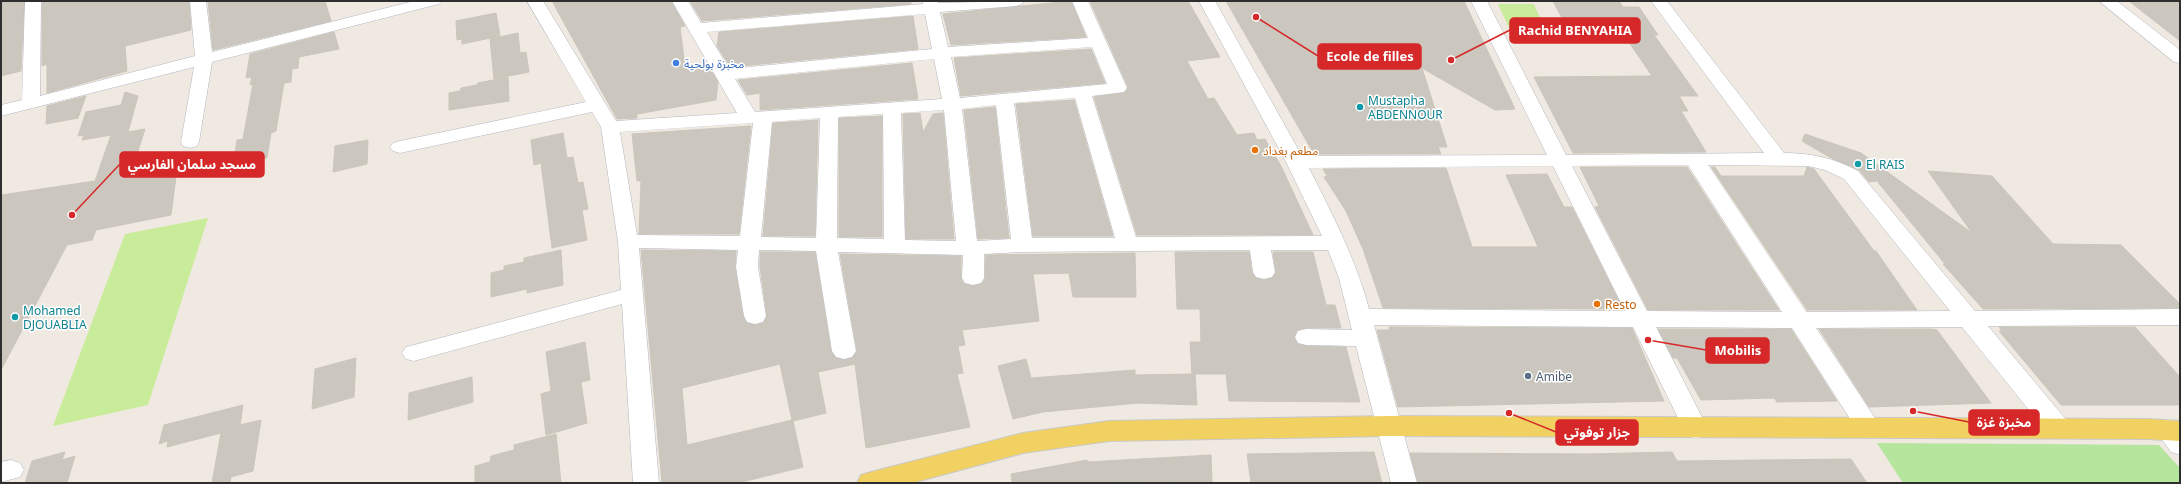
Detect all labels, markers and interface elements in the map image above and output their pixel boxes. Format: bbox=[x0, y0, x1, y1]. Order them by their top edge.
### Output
callout: Rachid BENYAHIA bbox=[1510, 18, 1640, 43]
text: Rachid BENYAHIA bbox=[1518, 21, 1632, 39]
callout: Ecole de filles bbox=[1318, 44, 1421, 69]
text: Ecole de filles bbox=[1326, 47, 1414, 65]
place label: مخبزة بولحية bbox=[684, 55, 744, 72]
marker: مخبزة بولحية bbox=[671, 58, 681, 68]
place label: Mustapha ABDENNOUR bbox=[1368, 92, 1443, 123]
marker: Mustapha ABDENNOUR bbox=[1355, 102, 1365, 112]
place label: مطعم بغداد bbox=[1263, 142, 1318, 160]
marker: مطعم بغداد bbox=[1250, 145, 1260, 155]
callout: مسجد سلمان الفارسي bbox=[120, 152, 264, 177]
text: مسجد سلمان الفارسي bbox=[128, 155, 256, 175]
place label: El RAIS bbox=[1866, 156, 1905, 173]
marker: El RAIS bbox=[1853, 159, 1863, 169]
place label: Resto bbox=[1605, 296, 1637, 313]
marker: Resto bbox=[1592, 299, 1602, 309]
place label: Mohamed DJOUABLIA bbox=[23, 302, 87, 333]
marker: Mohamed DJOUABLIA bbox=[10, 312, 20, 322]
callout: Mobilis bbox=[1706, 338, 1769, 363]
text: Mobilis bbox=[1715, 341, 1761, 359]
place label: Amibe bbox=[1536, 368, 1572, 385]
marker: Amibe bbox=[1523, 371, 1533, 381]
callout: مخبزة غزة bbox=[1969, 410, 2039, 435]
text: مخبزة غزة bbox=[1977, 413, 2031, 431]
callout: جزار توفوتي bbox=[1556, 420, 1638, 445]
text: جزار توفوتي bbox=[1564, 423, 1630, 443]

